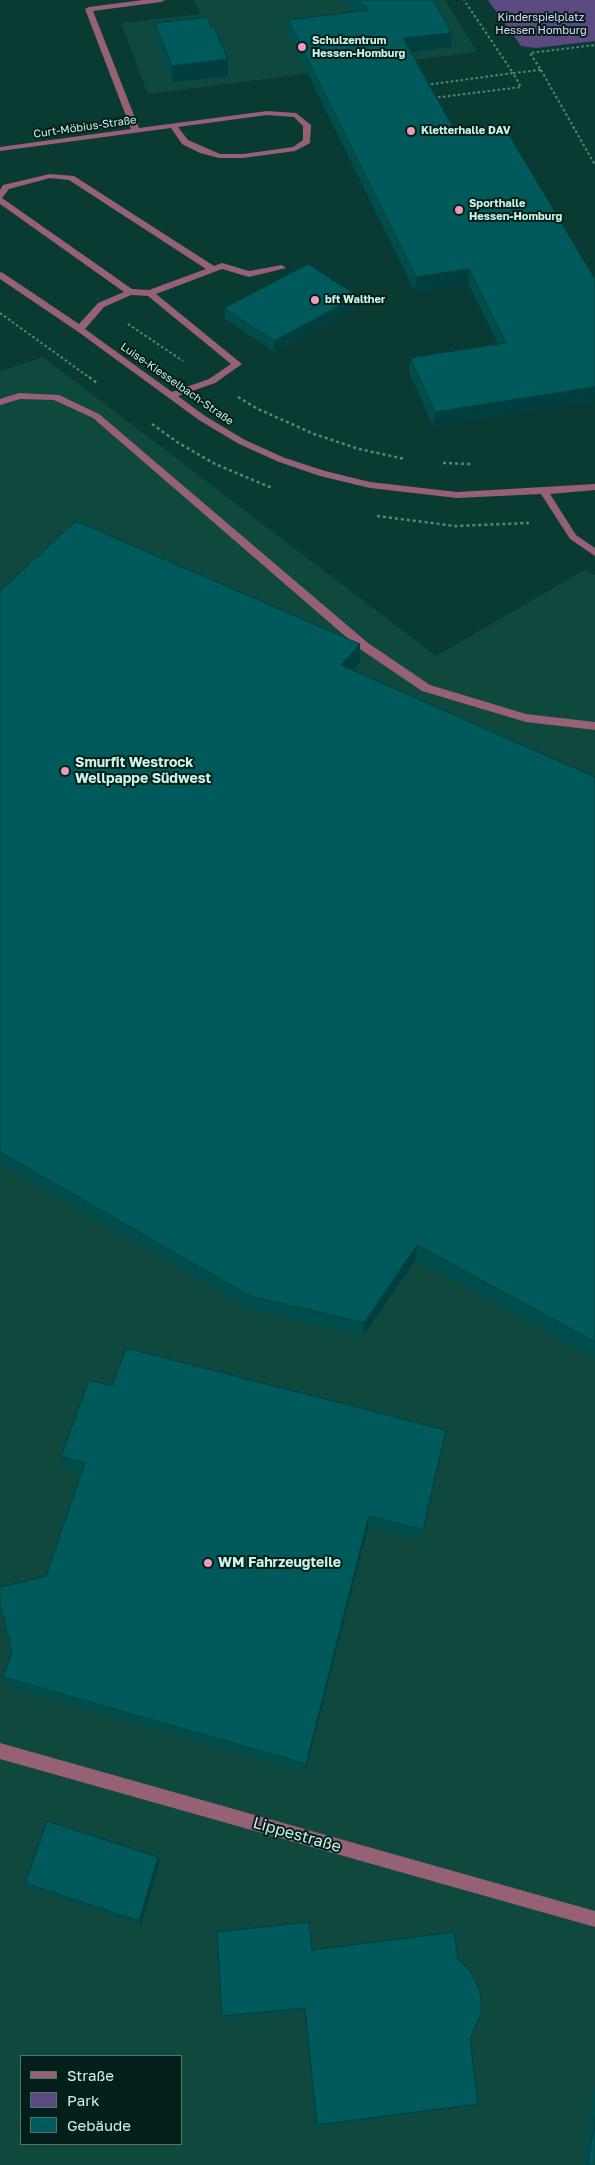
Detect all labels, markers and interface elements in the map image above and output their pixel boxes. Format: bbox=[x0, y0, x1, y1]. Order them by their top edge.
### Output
park label: Kinderspielplatz Hessen Homburg bbox=[495, 11, 587, 37]
place label: Schulzentrum Hessen-Homburg bbox=[312, 34, 405, 60]
marker: Schulzentrum Hessen-Homburg bbox=[296, 41, 308, 53]
street label: Curt-Möbius-Straße bbox=[33, 113, 137, 141]
place label: Kletterhalle DAV bbox=[421, 124, 510, 138]
marker: Kletterhalle DAV bbox=[405, 125, 417, 137]
place label: Sporthalle Hessen-Homburg bbox=[469, 197, 562, 223]
marker: Sporthalle Hessen-Homburg bbox=[453, 204, 465, 216]
place label: bft Walther bbox=[325, 293, 385, 307]
marker: bft Walther bbox=[309, 294, 321, 306]
street label: Luise-Kiesselbach-Straße bbox=[118, 340, 236, 428]
place label: Smurfit Westrock Wellpappe Südwest bbox=[75, 755, 211, 788]
marker: Smurfit Westrock Wellpappe Südwest bbox=[59, 765, 71, 777]
place label: WM Fahrzeugteile bbox=[218, 1555, 341, 1571]
marker: WM Fahrzeugteile bbox=[202, 1557, 214, 1569]
street label: Lippestraße bbox=[251, 1813, 343, 1857]
legend bbox=[20, 2055, 182, 2145]
text: Straße bbox=[67, 2066, 114, 2084]
text: Park bbox=[67, 2091, 99, 2109]
text: Gebäude bbox=[67, 2116, 131, 2134]

